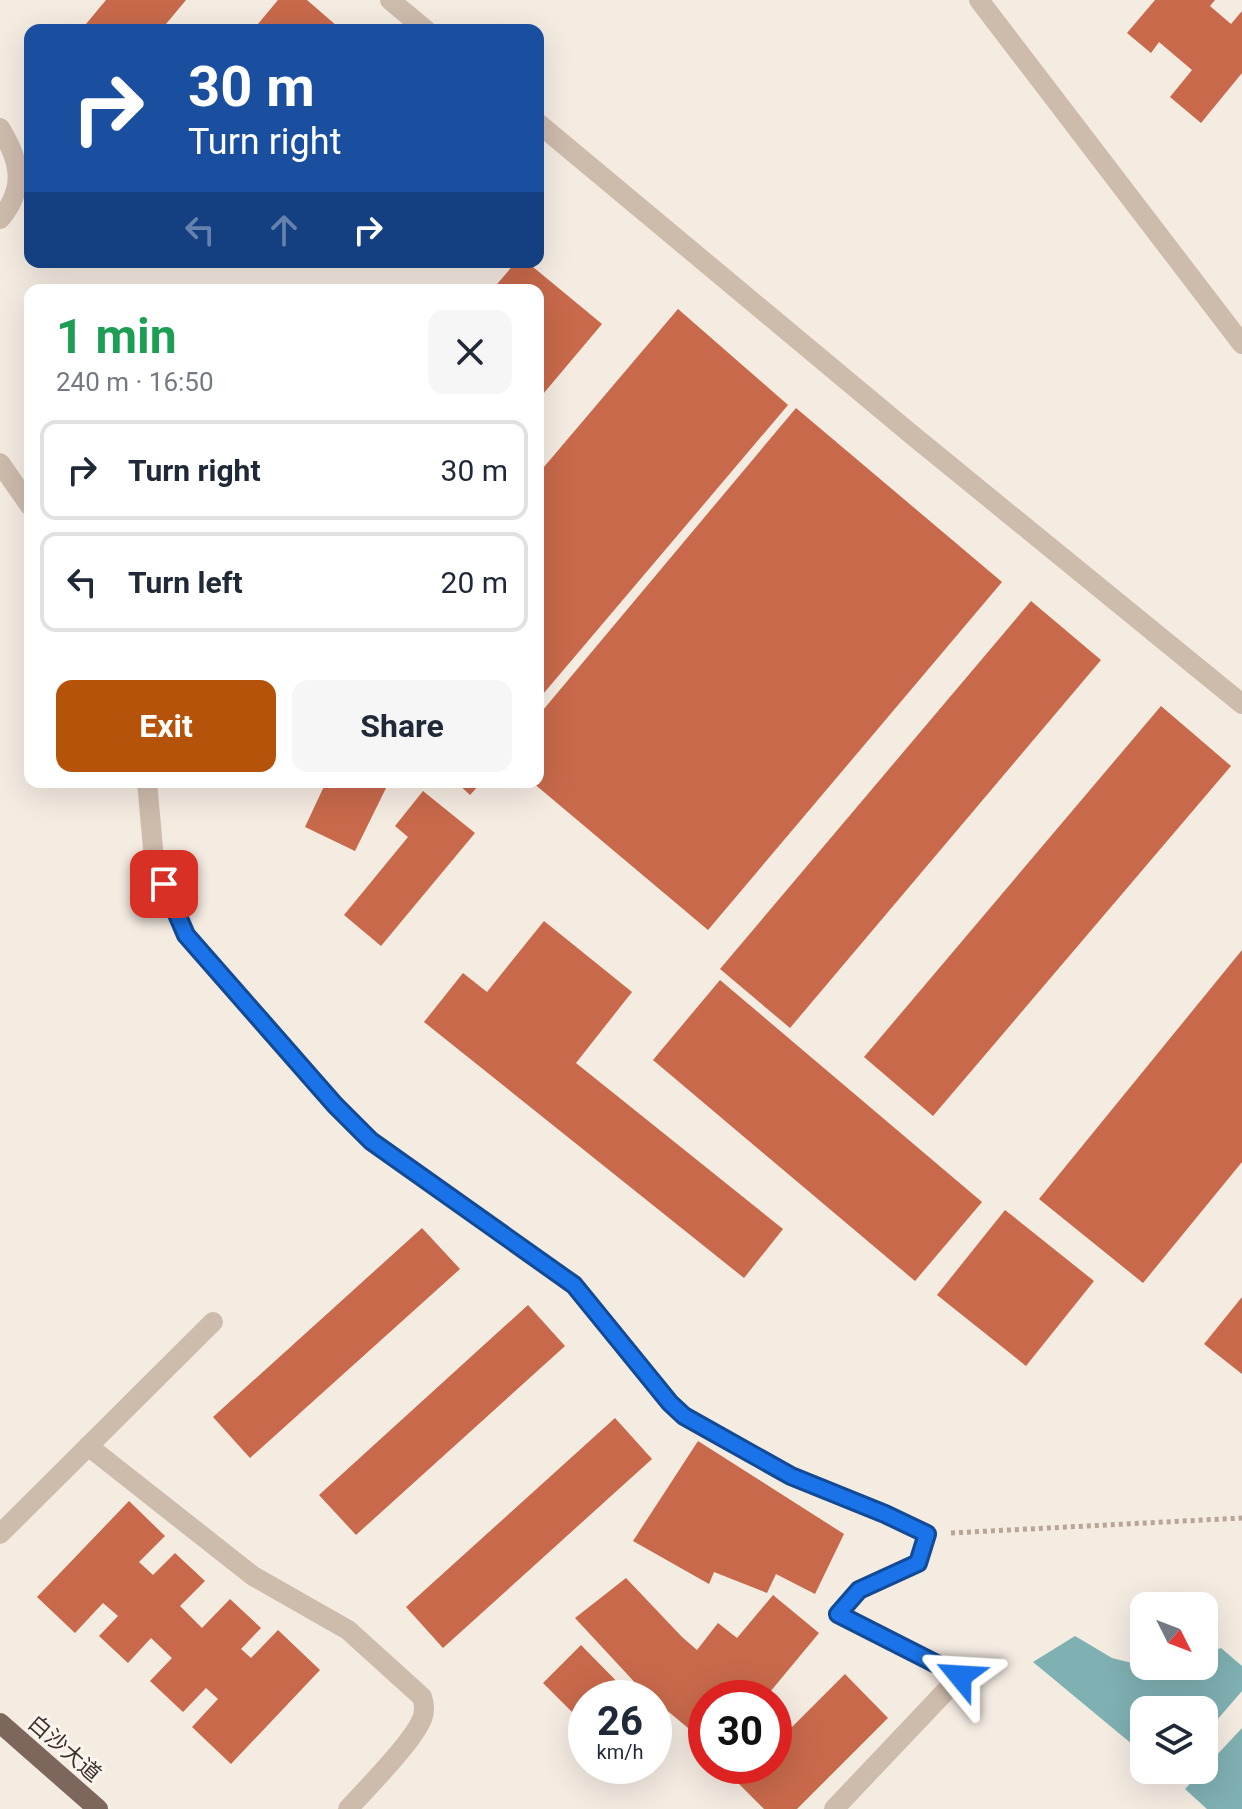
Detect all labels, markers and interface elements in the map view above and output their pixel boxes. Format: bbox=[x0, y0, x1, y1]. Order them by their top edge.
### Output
text: 30 m bbox=[188, 54, 315, 120]
icon: right bbox=[56, 56, 160, 160]
text: Turn right bbox=[188, 121, 341, 163]
icon: left bbox=[178, 208, 222, 252]
icon: ahead bbox=[262, 208, 306, 252]
icon: right bbox=[346, 208, 390, 252]
text: 1 min bbox=[56, 308, 177, 365]
button: close bbox=[428, 310, 512, 394]
text: 240 m · 16:50 bbox=[56, 367, 214, 397]
icon: right bbox=[60, 448, 104, 492]
text: Turn right bbox=[128, 453, 261, 488]
text: 30 m bbox=[441, 453, 508, 488]
icon: left bbox=[60, 560, 104, 604]
text: Turn left bbox=[128, 565, 243, 600]
text: 20 m bbox=[441, 565, 508, 600]
button: Exit bbox=[56, 680, 276, 772]
button: Share bbox=[292, 680, 512, 772]
pin bbox=[130, 850, 198, 918]
icon: arrive bbox=[142, 862, 186, 906]
north arrow bbox=[1130, 1592, 1218, 1680]
map controls bbox=[1130, 1592, 1218, 1784]
position arrow bbox=[918, 1634, 1002, 1718]
speed limit sign: 30 bbox=[688, 1680, 792, 1784]
button: layers bbox=[1130, 1696, 1218, 1784]
text: 26 bbox=[597, 1698, 643, 1745]
street label: 白沙大道 bbox=[23, 1710, 106, 1787]
text: km/h bbox=[597, 1740, 643, 1764]

